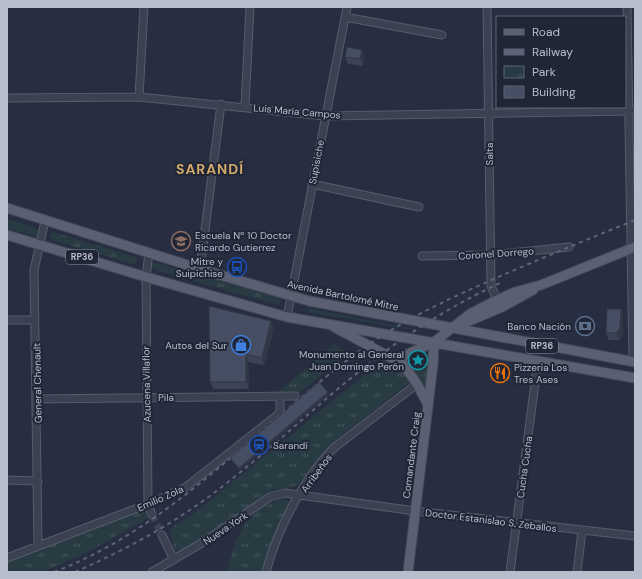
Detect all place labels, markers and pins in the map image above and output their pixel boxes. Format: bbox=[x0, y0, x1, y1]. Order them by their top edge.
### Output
place label: Escuela Nº 10 Doctor Ricardo Gutierrez bbox=[195, 229, 292, 254]
school or university icon: Escuela Nº 10 Doctor Ricardo Gutierrez bbox=[170, 230, 192, 252]
place label: Mitre y Suipichise bbox=[176, 255, 223, 280]
bus stop icon: Mitre y Suipichise bbox=[226, 256, 248, 278]
bank icon: Banco Nación bbox=[574, 315, 596, 337]
place label: Banco Nación bbox=[507, 320, 571, 333]
shop icon: Autos del Sur bbox=[230, 334, 252, 356]
place label: Autos del Sur bbox=[165, 339, 227, 352]
place label: Monumento al General Juan Domingo Perón bbox=[299, 348, 404, 373]
place icon: Monumento al General Juan Domingo Perón bbox=[407, 349, 429, 371]
place label: Pizzeria Los Tres Ases bbox=[514, 361, 567, 386]
restaurant icon: Pizzeria Los Tres Ases bbox=[489, 362, 511, 384]
station icon: Sarandí bbox=[248, 434, 270, 456]
place label: Sarandí bbox=[273, 439, 308, 452]

